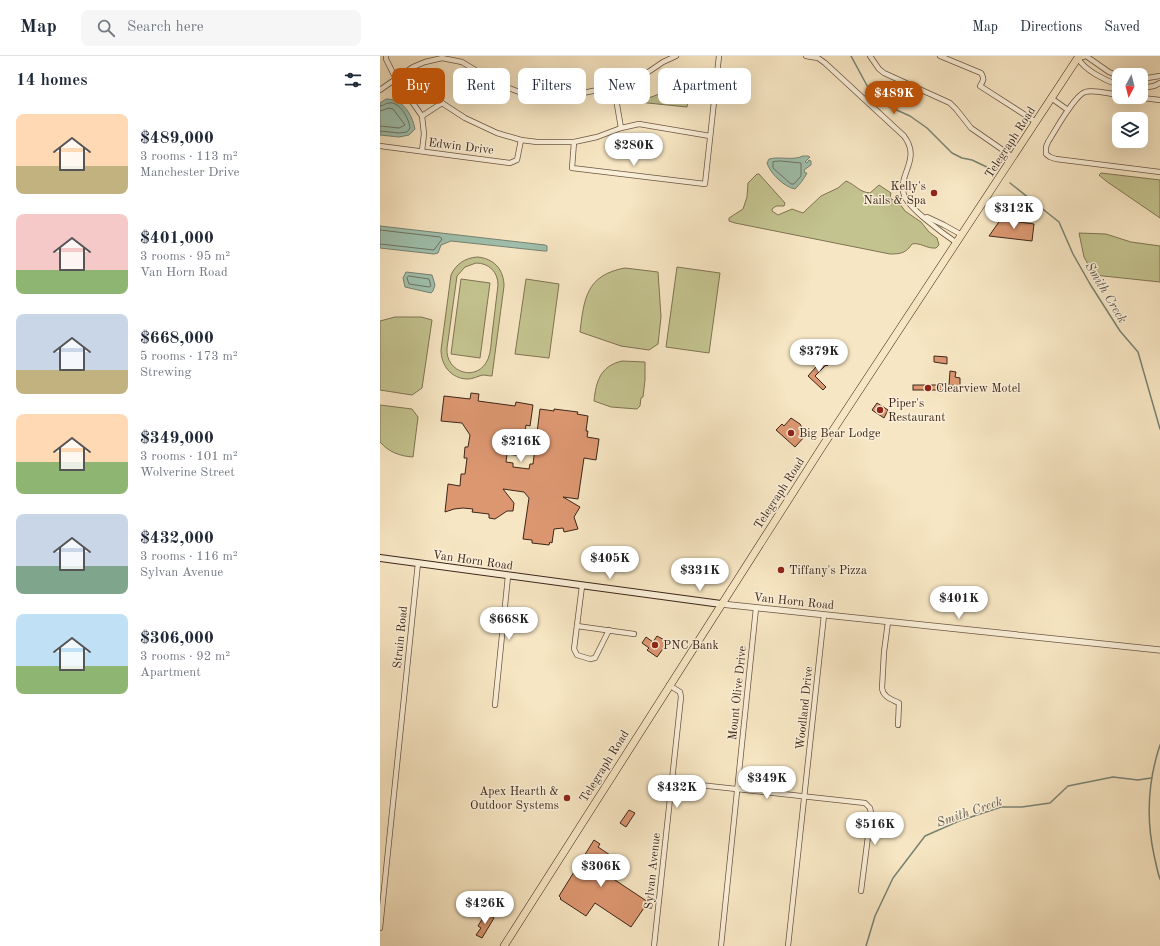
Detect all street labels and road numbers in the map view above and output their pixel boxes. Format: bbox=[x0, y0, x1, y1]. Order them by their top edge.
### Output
street label: Telegraph Road bbox=[983, 105, 1038, 180]
street label: Edwin Drive bbox=[428, 137, 495, 157]
street label: Telegraph Road bbox=[752, 456, 807, 531]
street label: Van Horn Road bbox=[432, 549, 514, 573]
street label: Van Horn Road bbox=[753, 592, 835, 612]
street label: Struin Road bbox=[392, 605, 410, 669]
street label: Mount Olive Drive bbox=[727, 645, 749, 741]
street label: Woodland Drive bbox=[795, 665, 815, 750]
street label: Telegraph Road bbox=[578, 728, 632, 805]
street label: Sylvan Avenue bbox=[643, 832, 663, 910]

